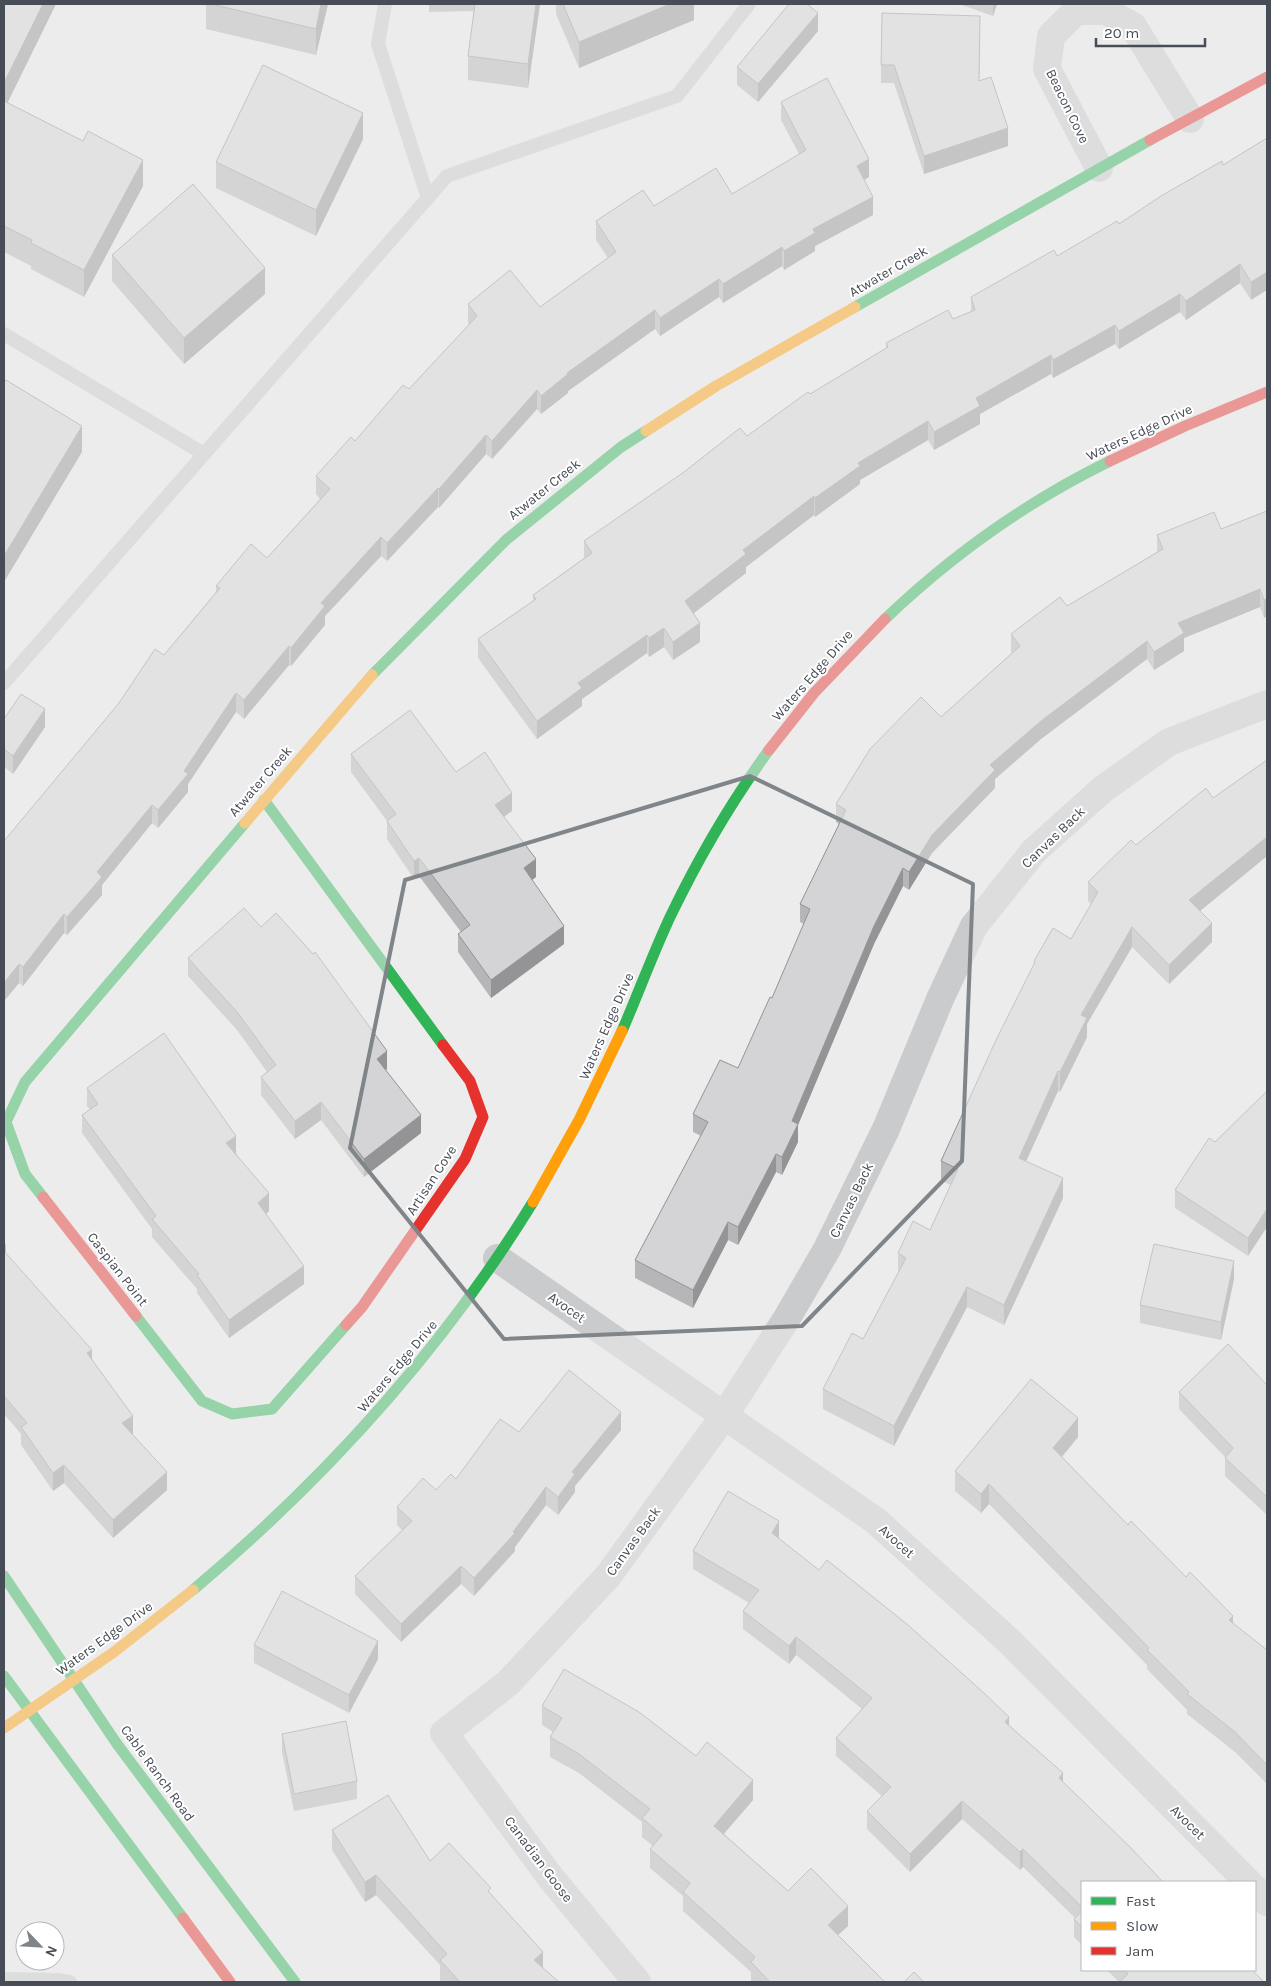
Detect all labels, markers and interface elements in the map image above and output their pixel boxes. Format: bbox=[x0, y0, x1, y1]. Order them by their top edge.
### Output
scale bar bbox=[1096, 15, 1205, 47]
text: 20 m bbox=[1104, 24, 1139, 42]
street label: Beacon Cove bbox=[1042, 66, 1093, 146]
street label: Atwater Creek bbox=[846, 242, 931, 301]
street label: Waters Edge Drive bbox=[1083, 400, 1195, 465]
street label: Atwater Creek bbox=[505, 455, 584, 524]
street label: Waters Edge Drive bbox=[768, 626, 857, 724]
street label: Atwater Creek bbox=[225, 742, 296, 820]
street label: Canvas Back bbox=[1018, 803, 1089, 872]
street label: Waters Edge Drive bbox=[575, 970, 638, 1082]
street label: Artisan Cove bbox=[403, 1142, 460, 1218]
street label: Canvas Back bbox=[826, 1160, 877, 1241]
street label: Caspian Point bbox=[84, 1229, 152, 1310]
street label: Avocet bbox=[545, 1288, 589, 1326]
street label: Waters Edge Drive bbox=[354, 1317, 441, 1416]
street label: Canvas Back bbox=[603, 1503, 664, 1579]
street label: Avocet bbox=[875, 1521, 918, 1562]
street label: Waters Edge Drive bbox=[53, 1598, 156, 1679]
street label: Cable Ranch Road bbox=[117, 1722, 198, 1825]
street label: Avocet bbox=[1167, 1801, 1209, 1843]
street label: Canadian Goose bbox=[501, 1813, 576, 1906]
legend bbox=[1081, 1881, 1256, 1971]
text: Fast bbox=[1126, 1892, 1156, 1910]
text: Slow bbox=[1126, 1917, 1158, 1935]
north arrow bbox=[15, 1921, 65, 1971]
text: Jam bbox=[1126, 1942, 1154, 1960]
text: N bbox=[42, 1943, 61, 1959]

